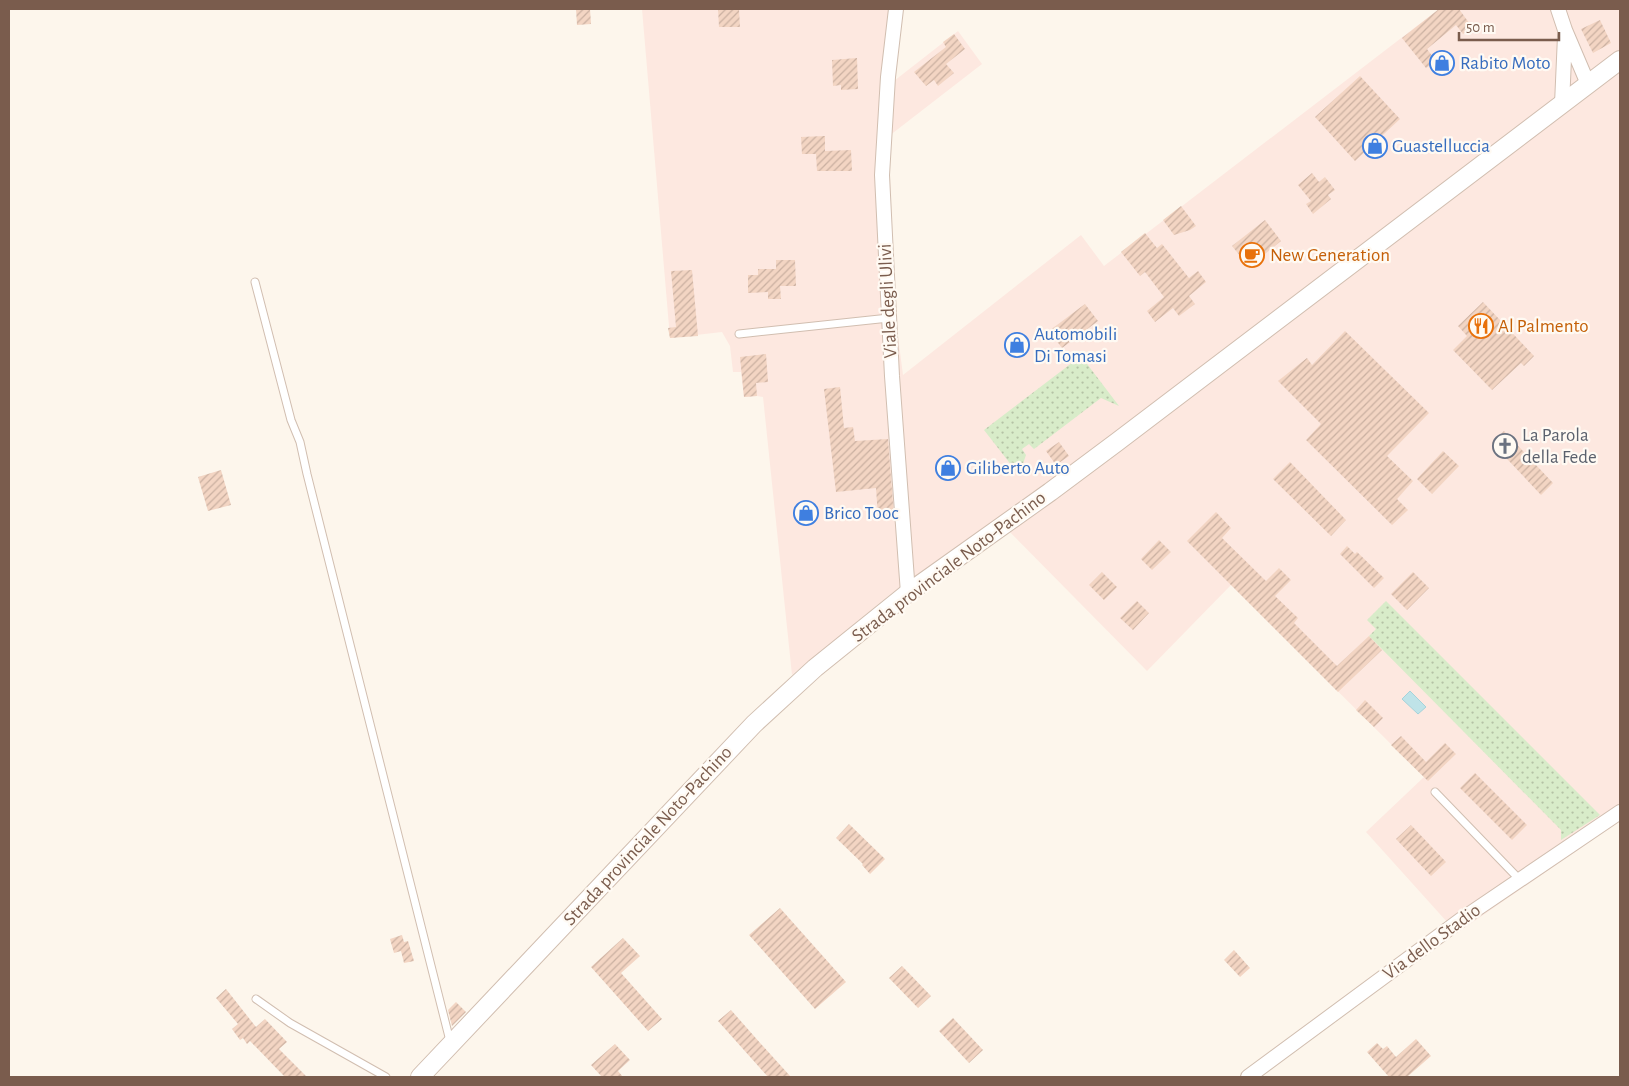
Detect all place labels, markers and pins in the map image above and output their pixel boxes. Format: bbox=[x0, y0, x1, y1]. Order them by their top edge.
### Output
shop icon: Rabito Moto bbox=[1429, 50, 1455, 76]
place label: Rabito Moto bbox=[1460, 54, 1551, 73]
shop icon: Guastelluccia bbox=[1362, 133, 1388, 159]
place label: Guastelluccia bbox=[1392, 137, 1490, 156]
cafe icon: New Generation bbox=[1239, 242, 1265, 268]
place label: New Generation bbox=[1270, 246, 1390, 265]
restaurant icon: Al Palmento bbox=[1468, 313, 1494, 339]
place label: Al Palmento bbox=[1498, 317, 1589, 336]
place label: Automobili Di Tomasi bbox=[1034, 325, 1117, 366]
shop icon: Automobili Di Tomasi bbox=[1004, 332, 1030, 358]
place label: La Parola della Fede bbox=[1522, 426, 1597, 467]
church icon: La Parola della Fede bbox=[1492, 433, 1518, 459]
shop icon: Giliberto Auto bbox=[935, 455, 961, 481]
place label: Giliberto Auto bbox=[966, 459, 1070, 478]
shop icon: Brico Tooc bbox=[793, 500, 819, 526]
place label: Brico Tooc bbox=[824, 504, 899, 523]

